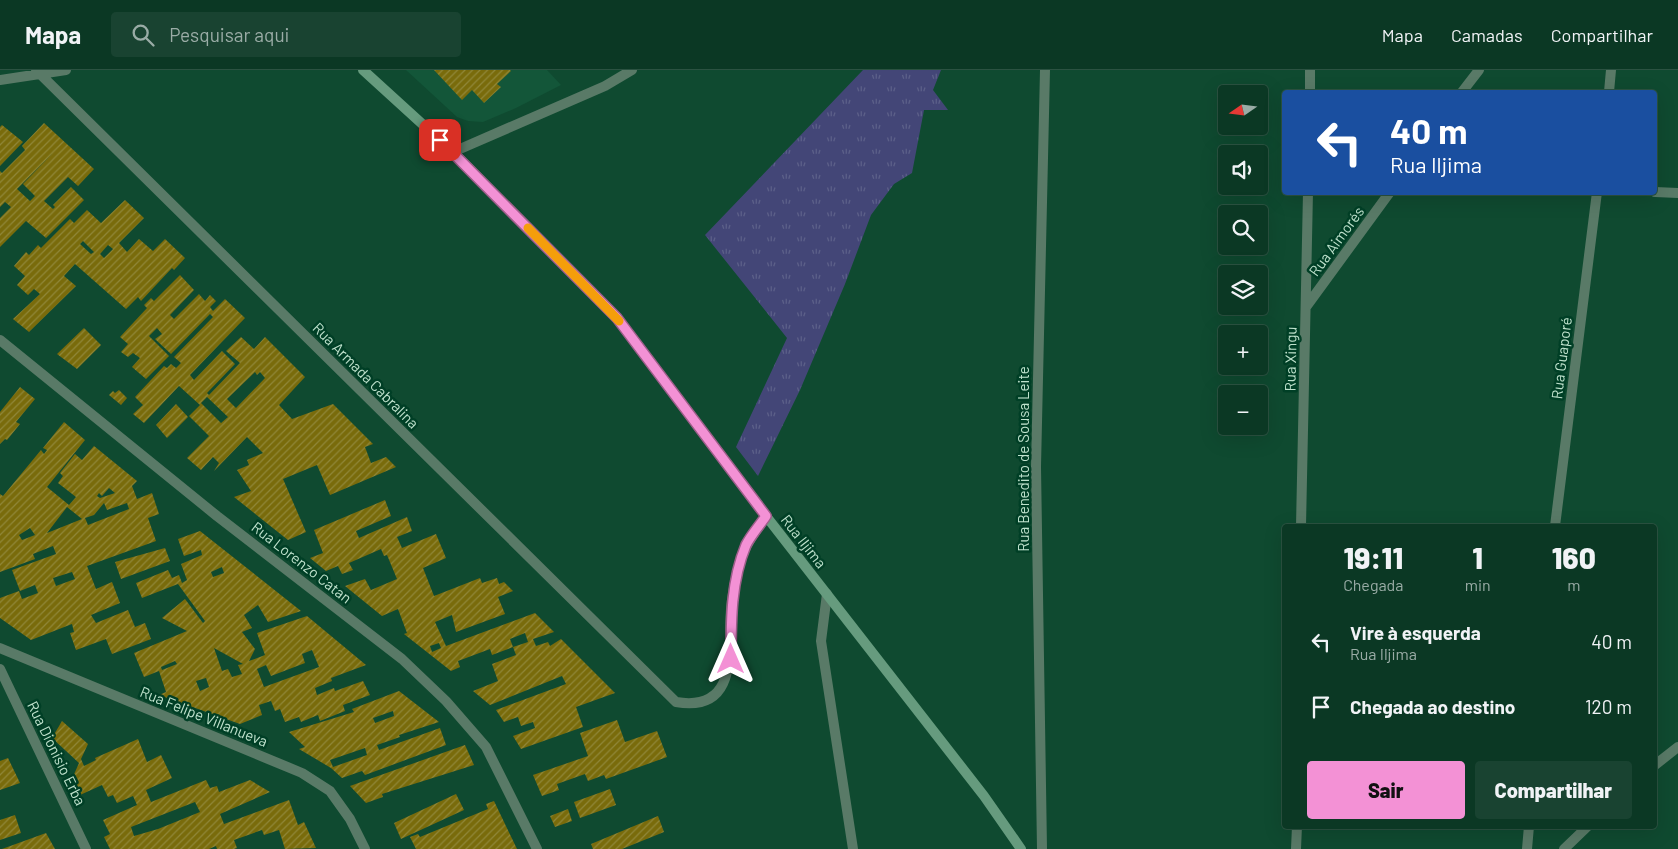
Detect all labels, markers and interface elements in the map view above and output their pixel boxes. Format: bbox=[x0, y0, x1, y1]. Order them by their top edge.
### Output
search box bbox=[111, 12, 461, 57]
text: Mapa bbox=[25, 20, 81, 49]
icon: search bbox=[129, 21, 157, 49]
text: Pesquisar aqui bbox=[169, 23, 289, 46]
text: Mapa bbox=[1382, 24, 1423, 46]
text: Camadas bbox=[1451, 24, 1523, 46]
text: Compartilhar bbox=[1551, 24, 1653, 46]
north arrow bbox=[1218, 85, 1268, 135]
map controls bbox=[1218, 85, 1268, 435]
text: 40 m bbox=[1390, 109, 1467, 151]
icon: left bbox=[1307, 110, 1372, 175]
pin bbox=[419, 119, 461, 161]
icon: arrive bbox=[426, 126, 454, 154]
button: sound bbox=[1218, 145, 1268, 195]
text: Rua Iljima bbox=[1390, 151, 1482, 177]
street label: Rua Aimorés bbox=[1305, 203, 1367, 279]
button: search bbox=[1218, 205, 1268, 255]
button: layers bbox=[1218, 265, 1268, 315]
street label: Rua Guaporé bbox=[1547, 316, 1575, 400]
street label: Rua Armada Cabralina bbox=[309, 318, 423, 432]
button: + bbox=[1218, 325, 1268, 375]
street label: Rua Xingu bbox=[1280, 326, 1300, 392]
street label: Rua Benedito de Sousa Leite bbox=[1014, 366, 1032, 552]
button: − bbox=[1218, 385, 1268, 435]
street label: Rua Iljima bbox=[778, 511, 830, 571]
street label: Rua Lorenzo Catan bbox=[249, 517, 355, 607]
text: 19:11 bbox=[1344, 539, 1403, 575]
text: 1 bbox=[1472, 539, 1483, 575]
text: 160 bbox=[1552, 539, 1596, 575]
text: Chegada bbox=[1343, 575, 1404, 594]
text: min bbox=[1465, 575, 1491, 594]
text: m bbox=[1567, 575, 1580, 594]
text: Vire à esquerda bbox=[1350, 621, 1481, 644]
icon: left bbox=[1307, 628, 1335, 656]
text: 40 m bbox=[1591, 630, 1632, 653]
position arrow bbox=[704, 632, 756, 684]
text: Rua Iljima bbox=[1350, 644, 1417, 663]
street label: Rua Felipe Villanueva bbox=[138, 682, 270, 750]
icon: arrive bbox=[1307, 693, 1335, 721]
text: Chegada ao destino bbox=[1350, 695, 1515, 718]
text: 120 m bbox=[1585, 695, 1632, 718]
street label: Rua Dionisio Erba bbox=[24, 698, 90, 808]
button: Sair bbox=[1307, 761, 1465, 819]
button: Compartilhar bbox=[1475, 761, 1632, 819]

